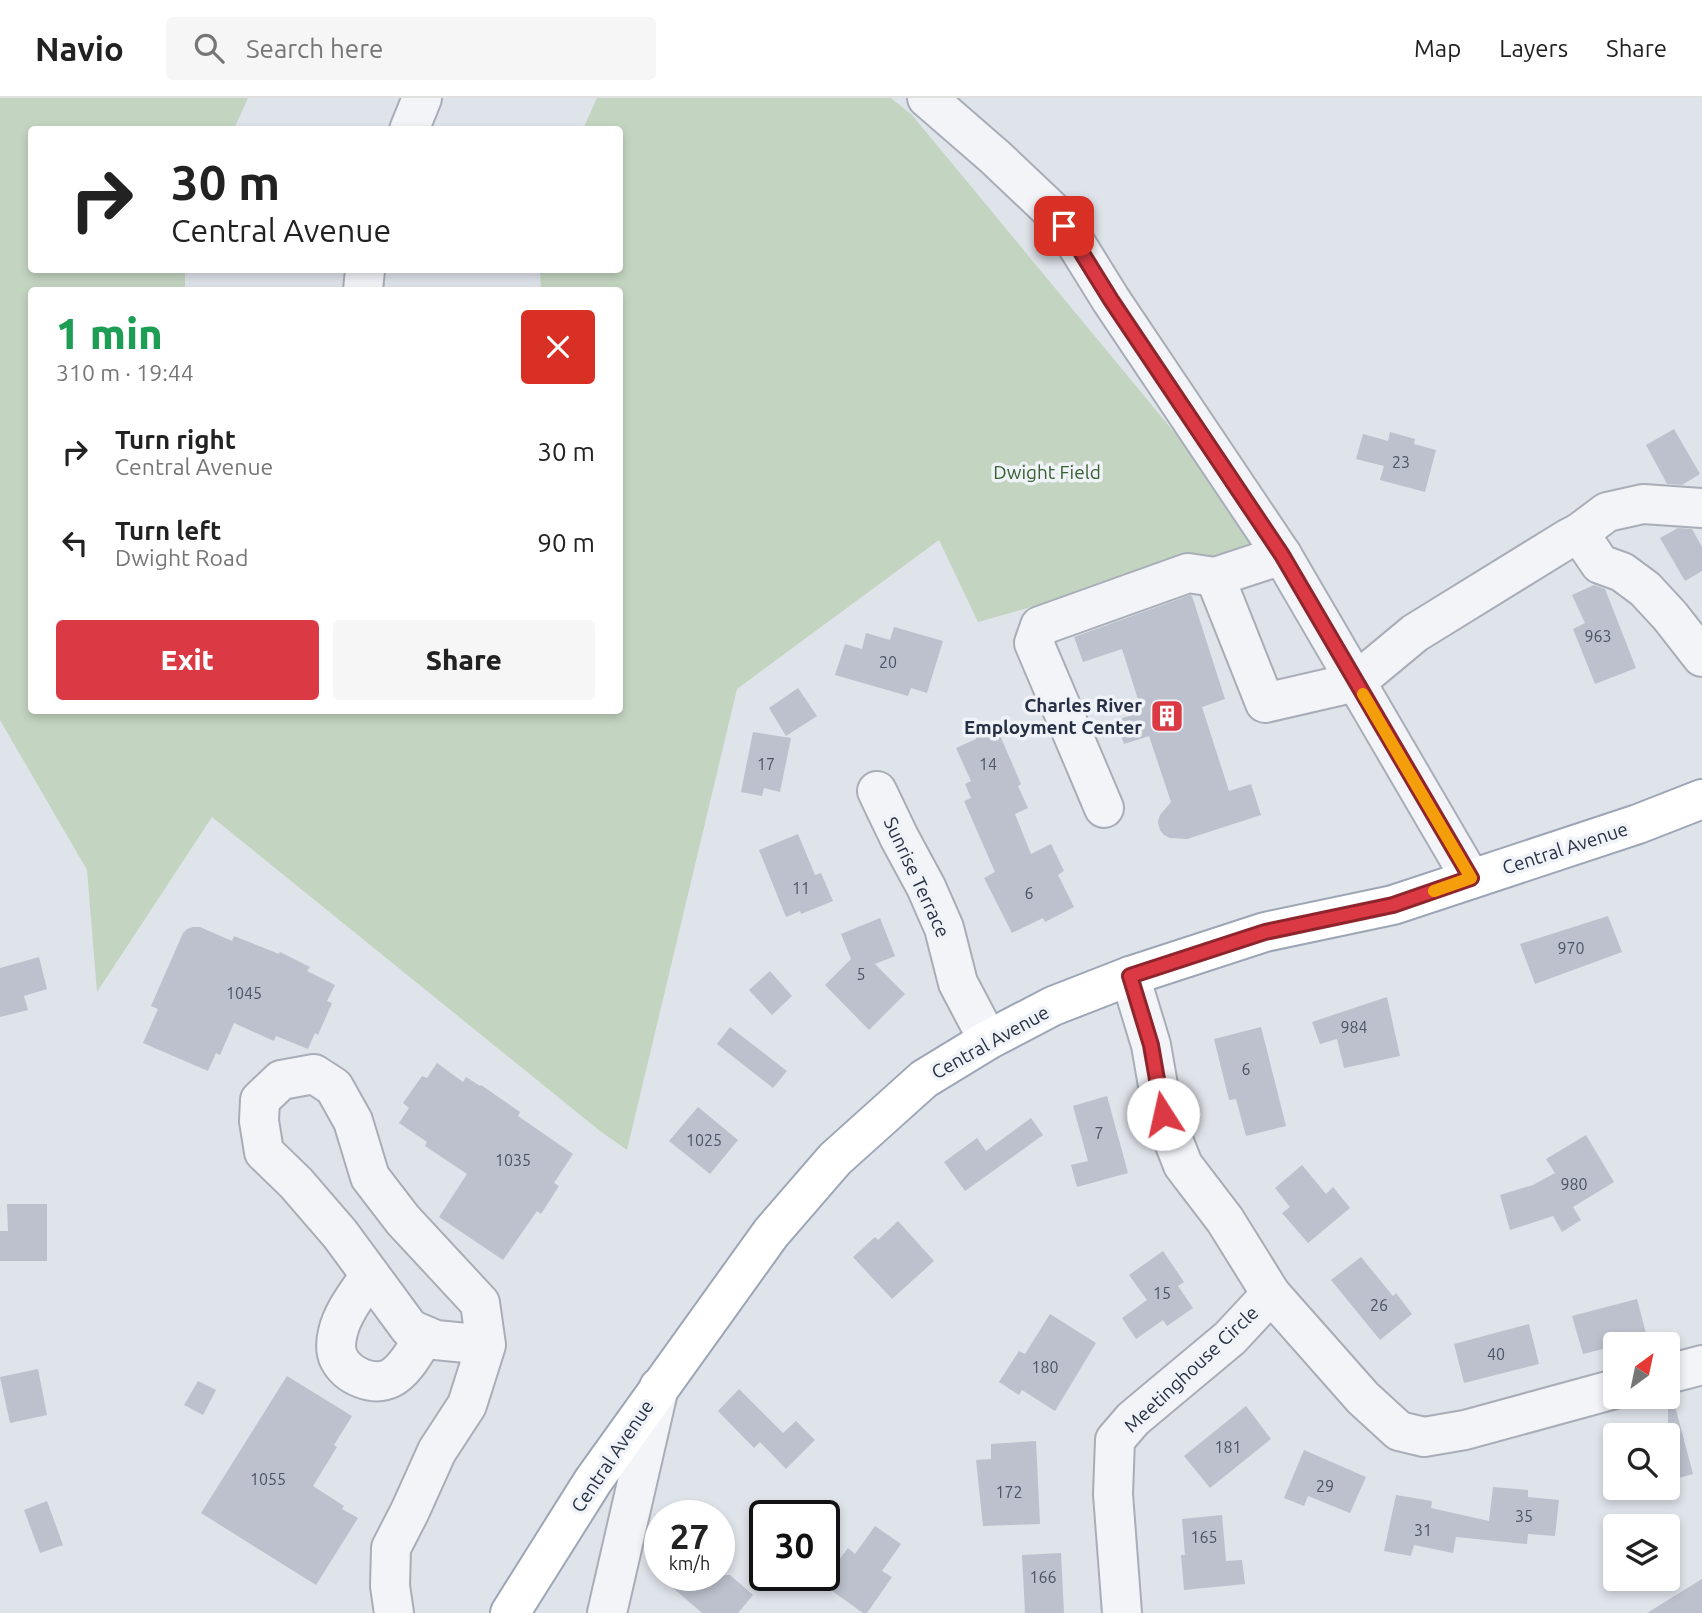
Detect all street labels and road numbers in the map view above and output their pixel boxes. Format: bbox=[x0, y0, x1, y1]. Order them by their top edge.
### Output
street label: Sunrise Terrace bbox=[880, 813, 954, 941]
street label: Central Avenue bbox=[1499, 817, 1631, 879]
street label: Central Avenue bbox=[927, 1001, 1053, 1083]
street label: Meetinghouse Circle bbox=[1120, 1301, 1262, 1437]
street label: Central Avenue bbox=[566, 1396, 658, 1516]

